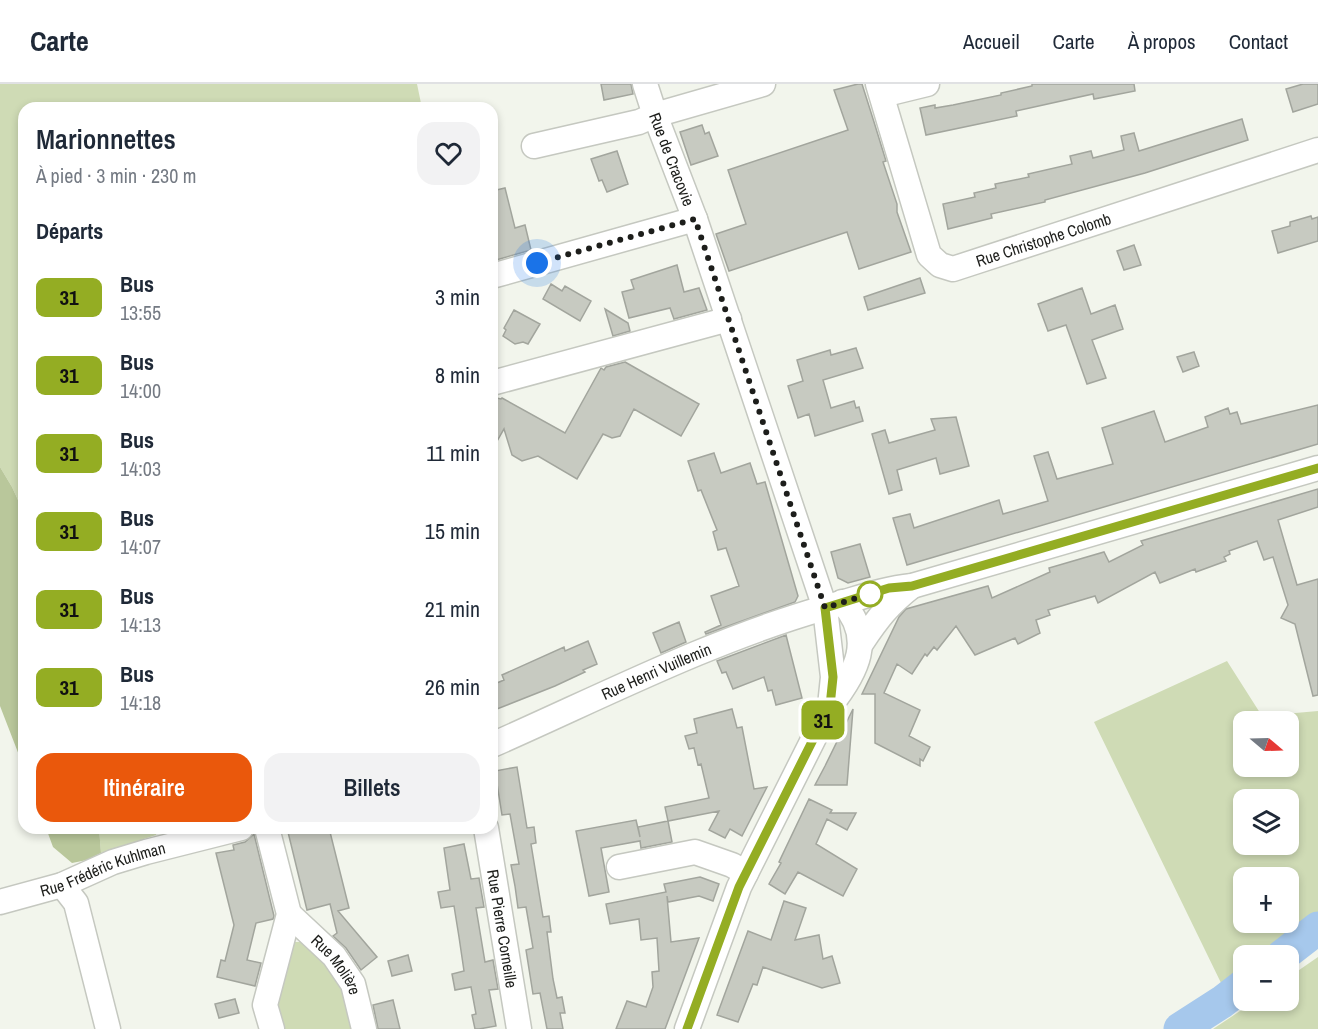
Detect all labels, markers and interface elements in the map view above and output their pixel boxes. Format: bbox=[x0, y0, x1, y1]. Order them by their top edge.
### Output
text: Carte bbox=[30, 22, 89, 60]
text: Accueil bbox=[963, 27, 1020, 56]
text: Carte bbox=[1053, 27, 1095, 56]
text: À propos bbox=[1128, 27, 1196, 56]
text: Contact bbox=[1229, 27, 1288, 56]
street label: Rue de Cracovie bbox=[644, 109, 700, 209]
text: Marionnettes bbox=[36, 120, 176, 158]
button: heart bbox=[417, 122, 480, 185]
text: À pied · 3 min · 230 m bbox=[36, 162, 196, 189]
street label: Rue Christophe Colomb bbox=[973, 207, 1114, 272]
text: Départs bbox=[36, 216, 103, 246]
your location bbox=[522, 248, 552, 278]
text: Bus bbox=[120, 269, 154, 299]
text: 3 min bbox=[435, 282, 480, 312]
text: 31 bbox=[59, 283, 79, 312]
text: 13:55 bbox=[120, 299, 161, 326]
text: Bus bbox=[120, 347, 154, 377]
text: 8 min bbox=[435, 360, 480, 390]
text: 31 bbox=[59, 361, 79, 390]
text: 14:00 bbox=[120, 377, 161, 404]
text: Bus bbox=[120, 425, 154, 455]
text: 11 min bbox=[426, 438, 480, 468]
text: 31 bbox=[59, 439, 79, 468]
text: 14:03 bbox=[120, 455, 161, 482]
text: Bus bbox=[120, 503, 154, 533]
text: 15 min bbox=[425, 516, 480, 546]
text: 31 bbox=[59, 517, 79, 546]
text: 14:07 bbox=[120, 533, 161, 560]
text: Bus bbox=[120, 581, 154, 611]
unlabelled marker bbox=[857, 581, 883, 607]
text: 21 min bbox=[425, 594, 480, 624]
text: 31 bbox=[59, 595, 79, 624]
text: 14:13 bbox=[120, 611, 161, 638]
street label: Rue Henri Vuillemin bbox=[598, 638, 714, 705]
text: Bus bbox=[120, 659, 154, 689]
text: 26 min bbox=[425, 672, 480, 702]
text: 31 bbox=[59, 673, 79, 702]
text: 14:18 bbox=[120, 689, 161, 716]
line badge: 31 bbox=[796, 700, 850, 740]
text: 31 bbox=[813, 706, 833, 735]
north arrow bbox=[1233, 711, 1299, 777]
map controls bbox=[1233, 711, 1299, 1011]
button: Itinéraire bbox=[36, 753, 252, 822]
button: Billets bbox=[264, 753, 480, 822]
button: layers bbox=[1233, 789, 1299, 855]
street label: Rue Frédéric Kuhlman bbox=[38, 837, 167, 902]
button: + bbox=[1233, 867, 1299, 933]
street label: Rue Pierre Corneille bbox=[482, 868, 523, 989]
street label: Rue Molière bbox=[307, 929, 366, 997]
button: − bbox=[1233, 945, 1299, 1011]

